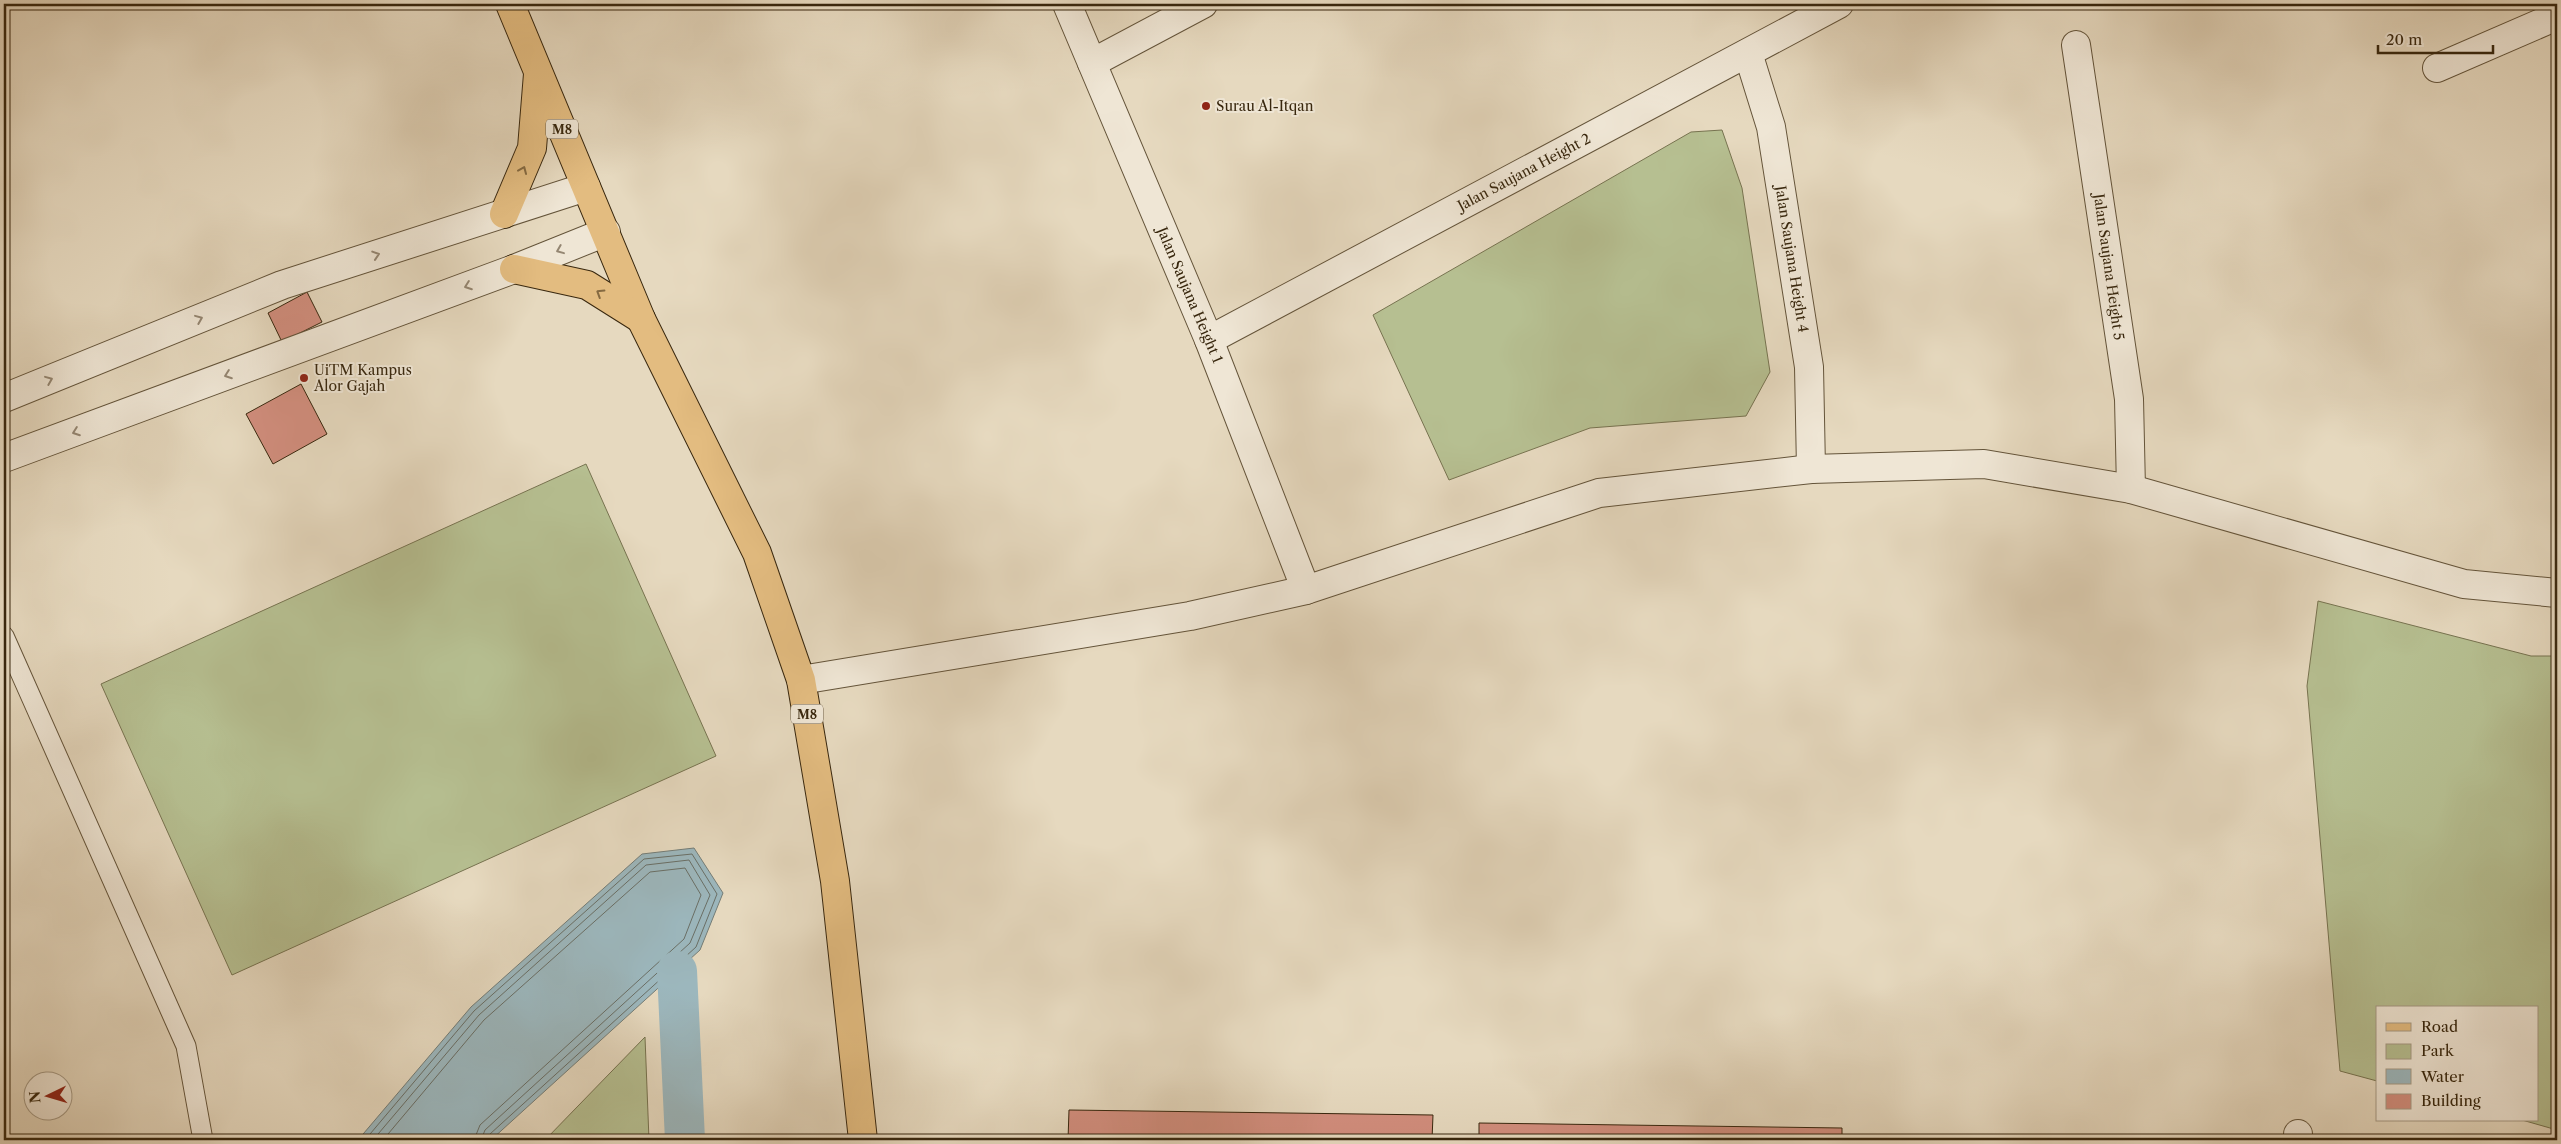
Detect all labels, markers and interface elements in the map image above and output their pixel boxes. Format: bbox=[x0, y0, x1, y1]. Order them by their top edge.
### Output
scale bar bbox=[2378, 22, 2494, 54]
text: 20 m bbox=[2386, 30, 2422, 49]
place label: Surau Al-Itqan bbox=[1216, 97, 1314, 115]
marker: Surau Al-Itqan bbox=[1200, 100, 1212, 112]
road number: M8 bbox=[546, 120, 578, 138]
street label: Jalan Saujana Height 2 bbox=[1453, 129, 1594, 216]
one-way arrow bbox=[517, 166, 527, 174]
street label: Jalan Saujana Height 4 bbox=[1771, 182, 1812, 334]
street label: Jalan Saujana Height 5 bbox=[2090, 191, 2128, 341]
street label: Jalan Saujana Height 1 bbox=[1152, 222, 1227, 366]
one-way arrow bbox=[556, 244, 565, 255]
one-way arrow bbox=[372, 251, 380, 261]
one-way arrow bbox=[464, 280, 473, 290]
one-way arrow bbox=[596, 290, 605, 299]
one-way arrow bbox=[195, 314, 203, 324]
place label: UiTM Kampus Alor Gajah bbox=[313, 361, 412, 395]
one-way arrow bbox=[225, 369, 233, 379]
marker: UiTM Kampus Alor Gajah bbox=[298, 372, 310, 384]
one-way arrow bbox=[44, 375, 53, 386]
one-way arrow bbox=[72, 426, 81, 436]
road number: M8 bbox=[791, 704, 823, 724]
legend bbox=[2376, 1006, 2538, 1122]
text: Road bbox=[2421, 1017, 2458, 1036]
text: Park bbox=[2421, 1041, 2455, 1060]
text: Water bbox=[2420, 1067, 2465, 1086]
north arrow bbox=[22, 1072, 72, 1122]
text: N bbox=[26, 1090, 45, 1104]
text: Building bbox=[2421, 1091, 2481, 1110]

